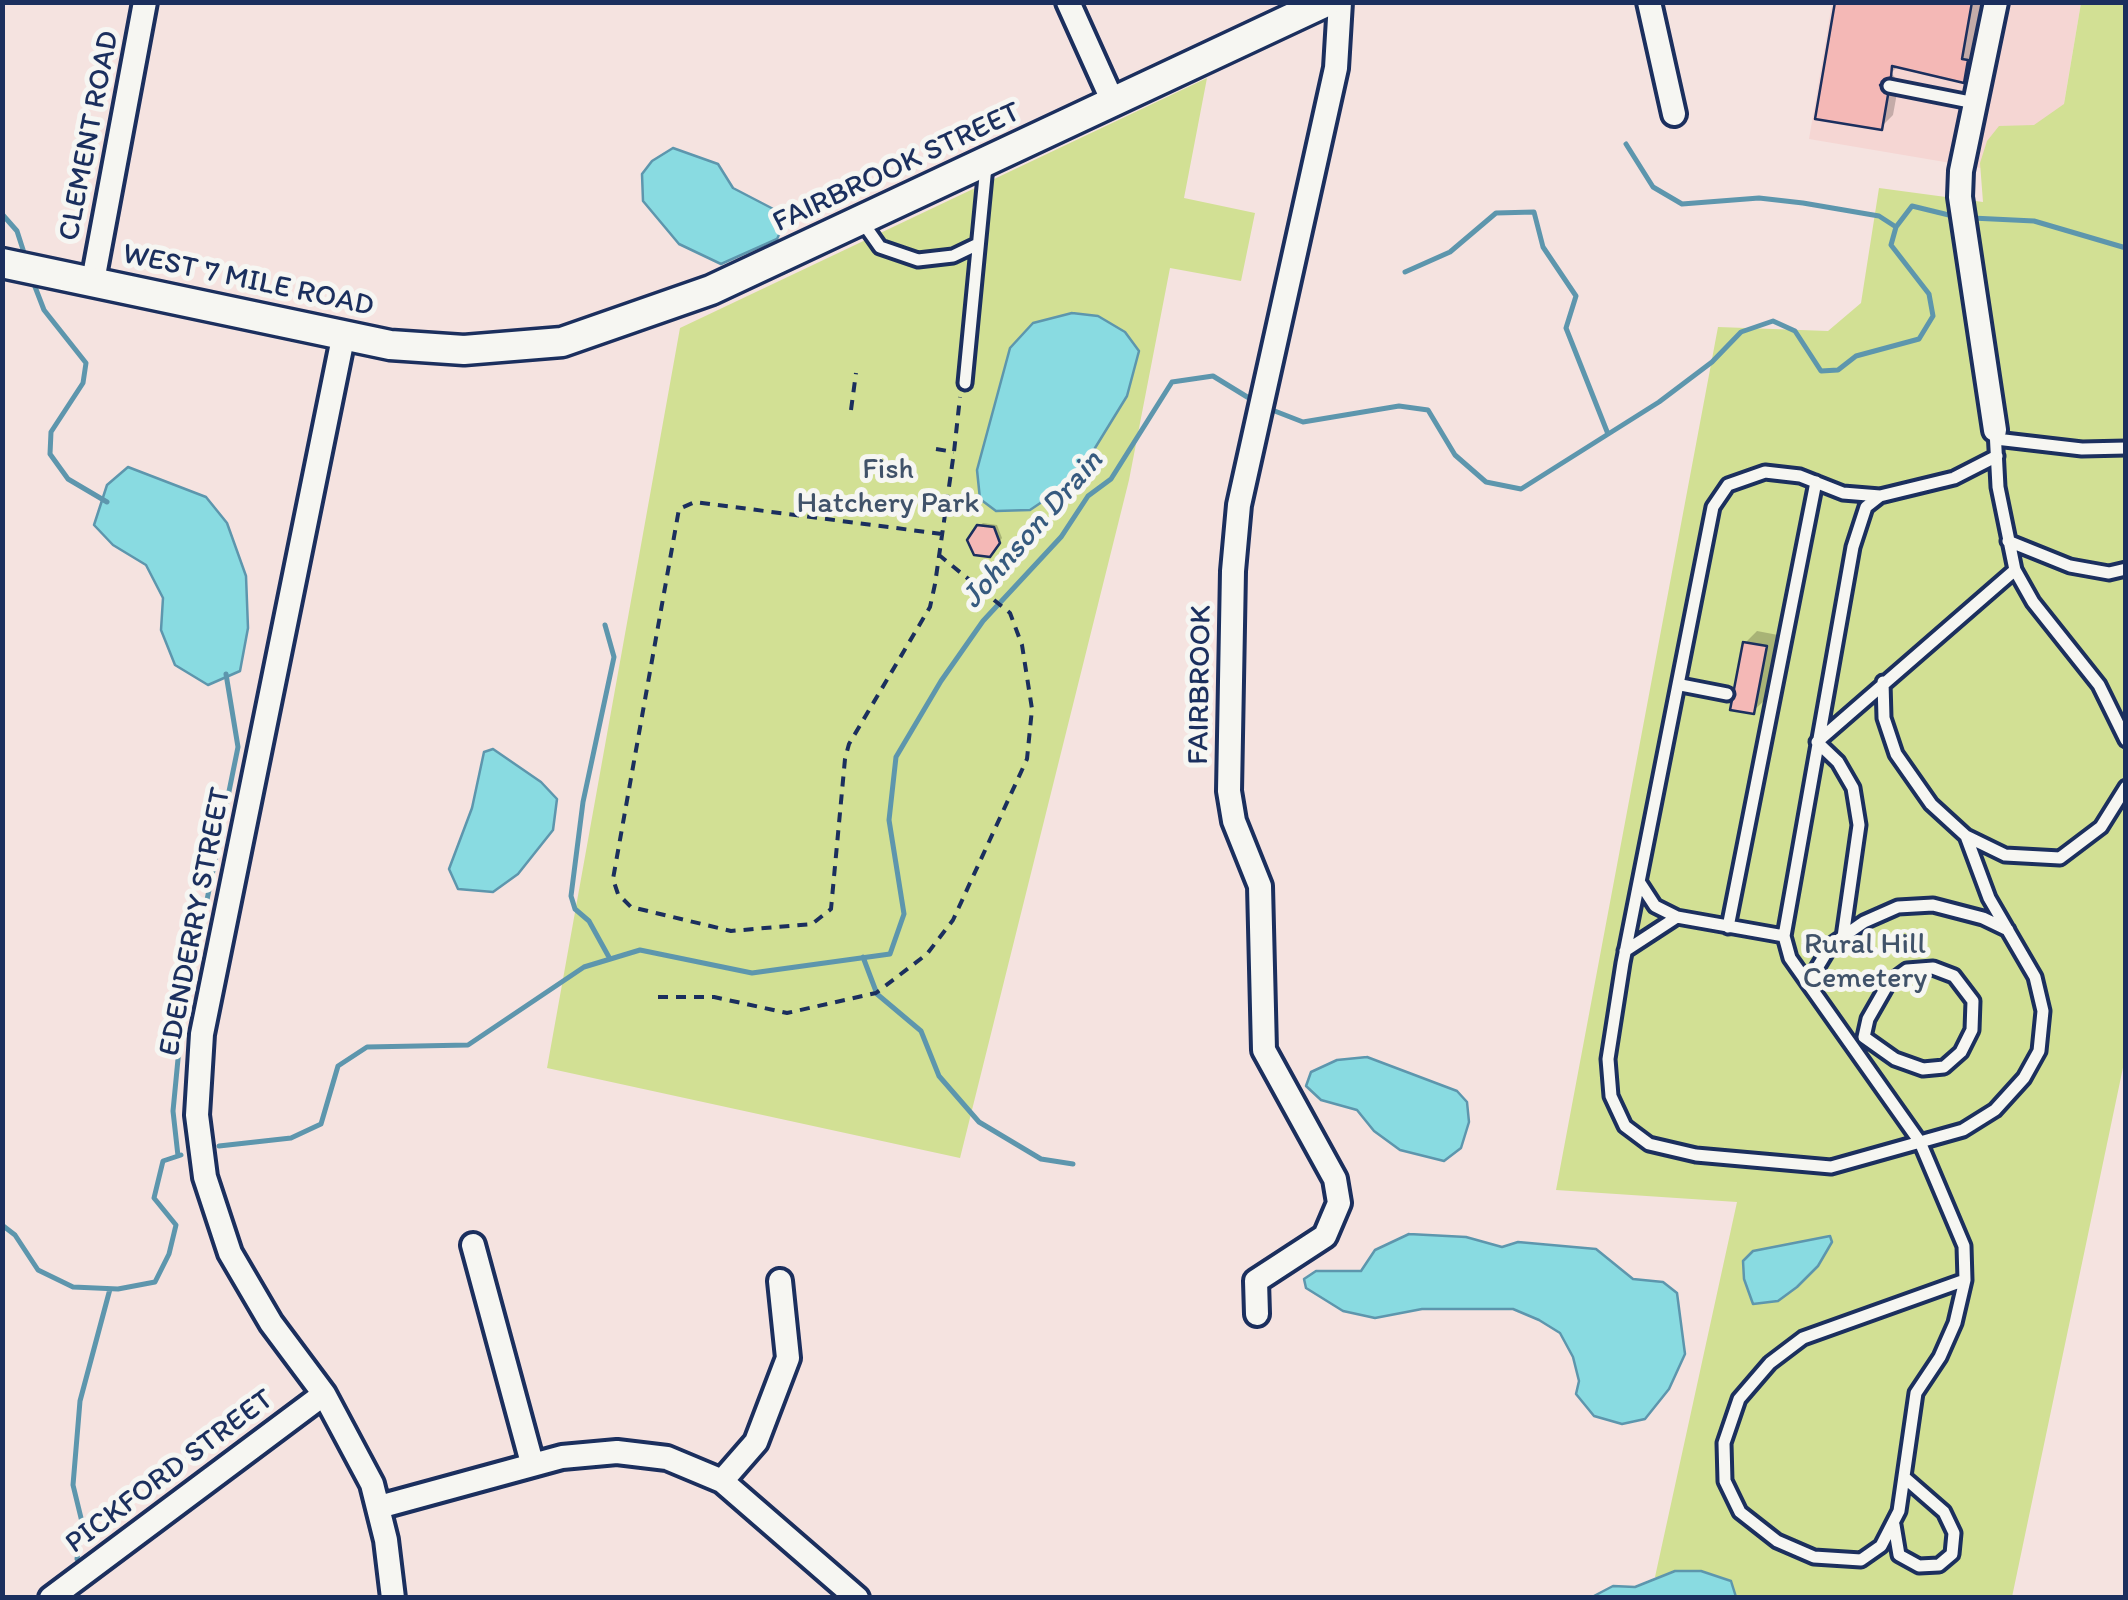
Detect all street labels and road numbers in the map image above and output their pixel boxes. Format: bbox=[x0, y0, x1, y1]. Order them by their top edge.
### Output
street label: CLEMENT ROAD bbox=[52, 28, 128, 244]
street label: FAIRBROOK STREET bbox=[767, 95, 1027, 241]
street label: WEST 7 MILE ROAD bbox=[119, 237, 377, 325]
street label: FAIRBROOK bbox=[1182, 605, 1220, 765]
street label: EDENDERRY STREET bbox=[152, 785, 240, 1059]
street label: PICKFORD STREET bbox=[59, 1382, 281, 1562]

